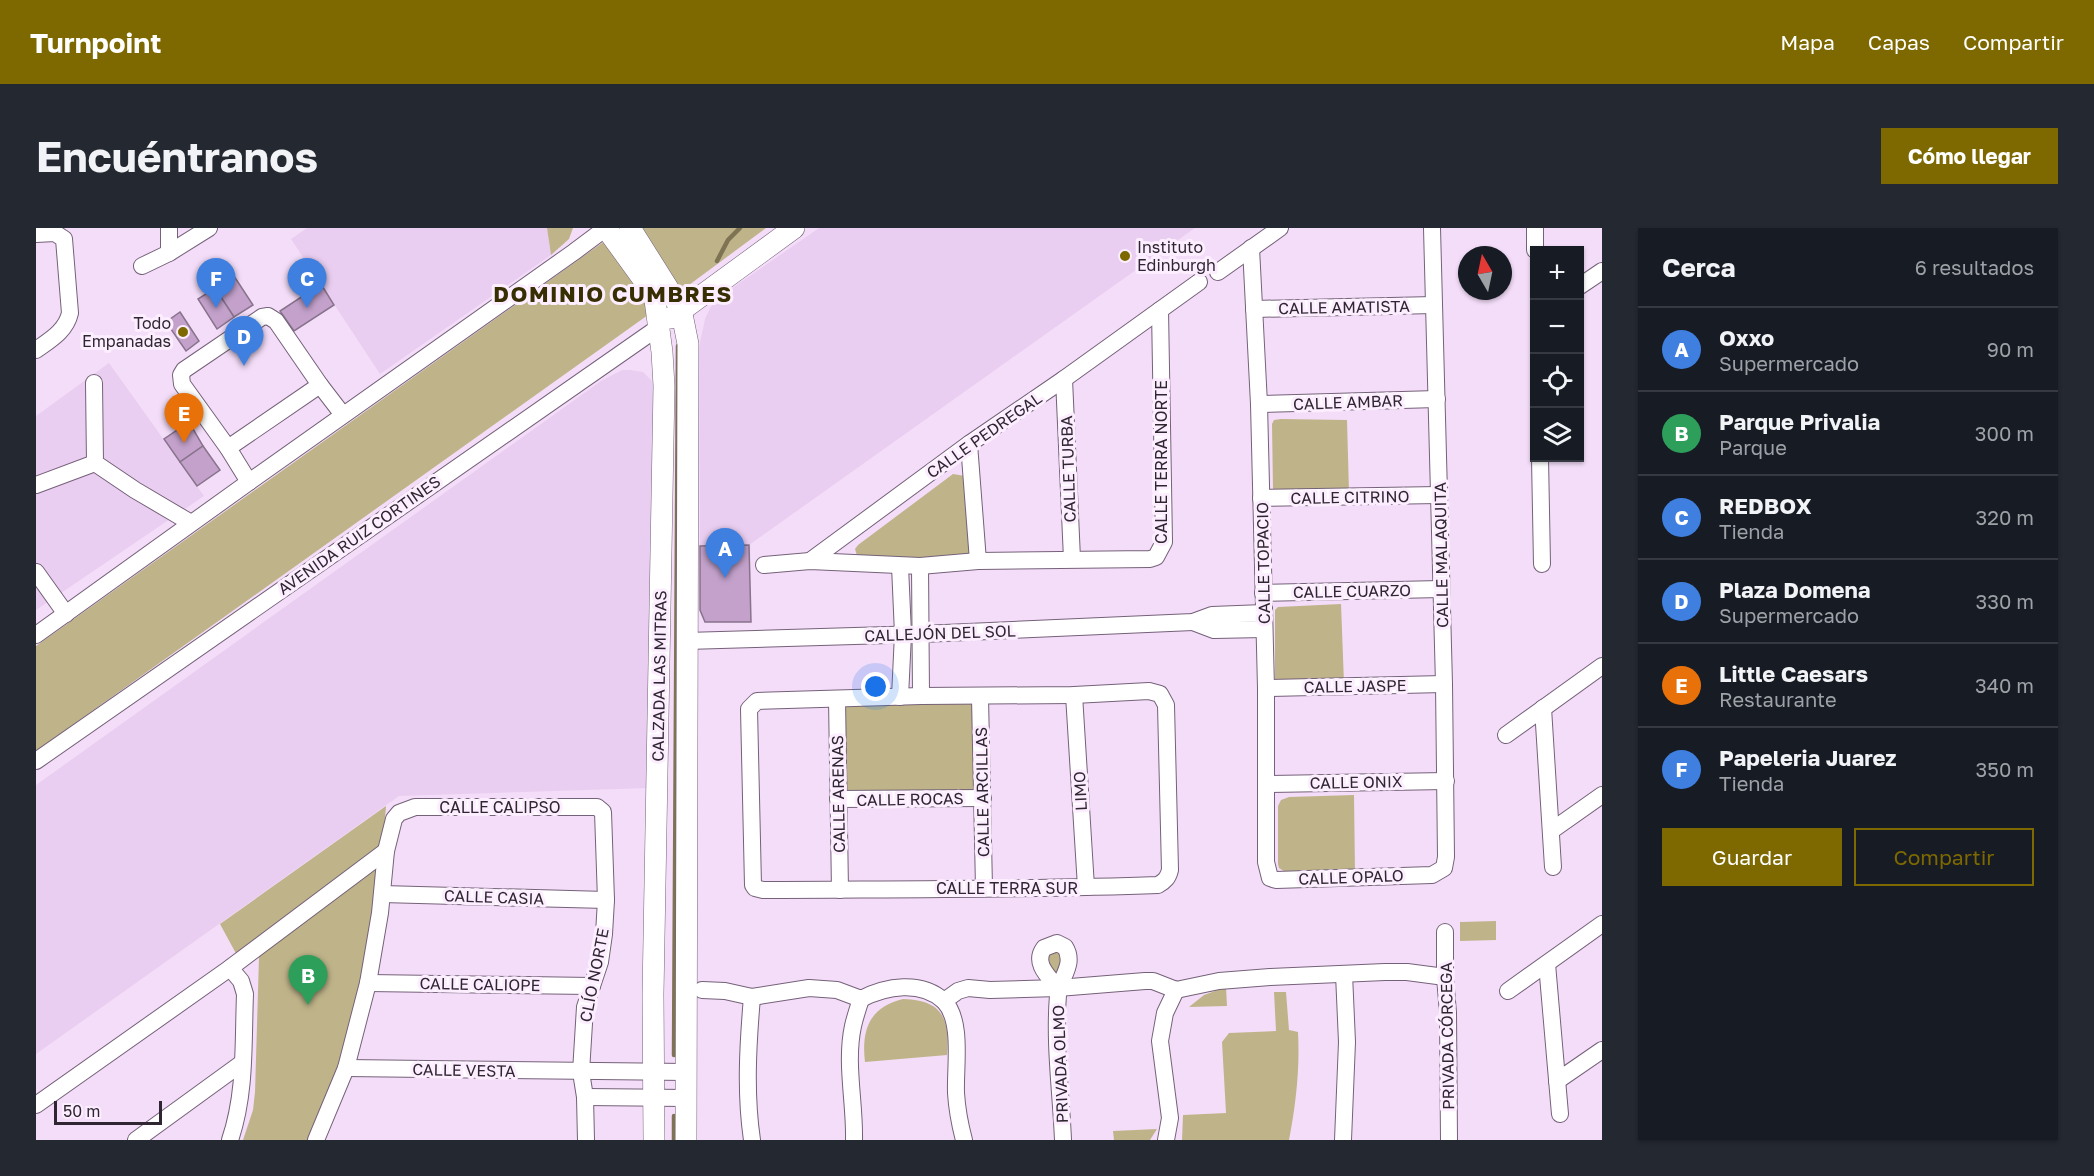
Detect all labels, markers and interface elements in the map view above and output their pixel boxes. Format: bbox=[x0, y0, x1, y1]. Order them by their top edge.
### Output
text: Turnpoint bbox=[30, 26, 161, 59]
text: Mapa bbox=[1780, 29, 1835, 55]
text: Capas bbox=[1868, 29, 1930, 55]
text: Compartir bbox=[1963, 29, 2064, 55]
button: Cómo llegar bbox=[1881, 128, 2058, 184]
text: Encuéntranos bbox=[36, 131, 318, 181]
place label: Instituto Edinburgh bbox=[1137, 237, 1216, 275]
north arrow bbox=[1458, 246, 1512, 300]
map controls bbox=[1530, 246, 1584, 462]
button: + bbox=[1530, 246, 1584, 300]
marker: Instituto Edinburgh bbox=[1118, 249, 1132, 263]
text: Cerca bbox=[1662, 252, 1736, 283]
text: 6 resultados bbox=[1915, 255, 2034, 279]
pin: F bbox=[196, 259, 236, 308]
pin: C bbox=[288, 259, 326, 308]
district label: DOMINIO CUMBRES bbox=[493, 280, 733, 307]
street label: CALLE AMATISTA bbox=[1278, 296, 1410, 318]
button: − bbox=[1530, 300, 1584, 354]
place label: Todo Empanadas bbox=[82, 313, 171, 351]
pin: D bbox=[224, 316, 264, 366]
text: Oxxo bbox=[1719, 324, 1774, 351]
marker: Todo Empanadas bbox=[176, 325, 190, 339]
text: A bbox=[1674, 337, 1689, 361]
text: 90 m bbox=[1987, 337, 2034, 361]
text: Supermercado bbox=[1719, 351, 1859, 375]
button: locate bbox=[1530, 354, 1584, 408]
street label: CALLE TERRA NORTE bbox=[1151, 380, 1171, 544]
street label: CALLE PEDREGAL bbox=[923, 388, 1045, 482]
street label: CALLE AMBAR bbox=[1293, 390, 1403, 414]
pin: E bbox=[164, 394, 204, 443]
button: layers bbox=[1530, 408, 1584, 462]
text: Parque Privalia bbox=[1719, 408, 1880, 435]
street label: CALLE TURBA bbox=[1056, 415, 1080, 523]
text: B bbox=[1674, 421, 1689, 445]
text: 300 m bbox=[1975, 421, 2034, 445]
text: Parque bbox=[1719, 435, 1787, 459]
street label: AVENIDA RUIZ CORTINES bbox=[274, 471, 444, 599]
street label: CALLE MALAQUITA bbox=[1430, 482, 1452, 628]
street label: CALLE CITRINO bbox=[1290, 486, 1410, 508]
text: REDBOX bbox=[1719, 492, 1812, 519]
street label: CALLE TOPACIO bbox=[1252, 502, 1274, 624]
text: C bbox=[1674, 505, 1689, 529]
text: 320 m bbox=[1976, 505, 2034, 529]
text: Tienda bbox=[1719, 519, 1784, 543]
pin: A bbox=[706, 528, 744, 578]
text: Plaza Domena bbox=[1719, 576, 1871, 603]
street label: CALLE CUARZO bbox=[1293, 580, 1411, 602]
text: D bbox=[1674, 589, 1689, 613]
text: 330 m bbox=[1976, 589, 2034, 613]
street label: CALZADA LAS MITRAS bbox=[648, 590, 670, 762]
text: Supermercado bbox=[1719, 603, 1859, 627]
street label: CALLEJÓN DEL SOL bbox=[864, 620, 1016, 646]
text: Little Caesars bbox=[1719, 660, 1868, 687]
your location bbox=[861, 672, 890, 701]
text: E bbox=[1675, 673, 1688, 697]
text: 340 m bbox=[1975, 673, 2034, 697]
street label: CALLE JASPE bbox=[1303, 675, 1407, 697]
text: Restaurante bbox=[1719, 687, 1837, 711]
street label: CALLE ARCILLAS bbox=[971, 727, 993, 857]
street label: CALLE ARENAS bbox=[827, 735, 849, 853]
text: Papeleria Juarez bbox=[1719, 744, 1897, 771]
text: F bbox=[1676, 757, 1687, 781]
text: 350 m bbox=[1976, 757, 2034, 781]
street label: LIMO bbox=[1069, 771, 1091, 811]
street label: CALLE ONIX bbox=[1309, 771, 1403, 793]
text: Tienda bbox=[1719, 771, 1784, 795]
street label: CALLE ROCAS bbox=[856, 788, 964, 810]
street label: CALLE CALIPSO bbox=[439, 797, 561, 817]
button: Guardar bbox=[1662, 828, 1842, 886]
button: Compartir bbox=[1854, 828, 2034, 886]
street label: CALLE OPALO bbox=[1298, 865, 1404, 889]
street label: CALLE TERRA SUR bbox=[936, 878, 1078, 898]
street label: CALLE CASIA bbox=[443, 885, 545, 909]
street label: CLÍO NORTE bbox=[575, 926, 613, 1024]
pin: B bbox=[288, 956, 328, 1005]
street label: PRIVADA CÓRCEGA bbox=[1436, 962, 1458, 1110]
street label: CALLE CALIOPE bbox=[419, 973, 541, 995]
street label: PRIVADA OLMO bbox=[1048, 1004, 1072, 1124]
street label: CALLE VESTA bbox=[412, 1059, 516, 1081]
scale bar bbox=[54, 1098, 162, 1126]
text: 50 m bbox=[63, 1101, 100, 1121]

